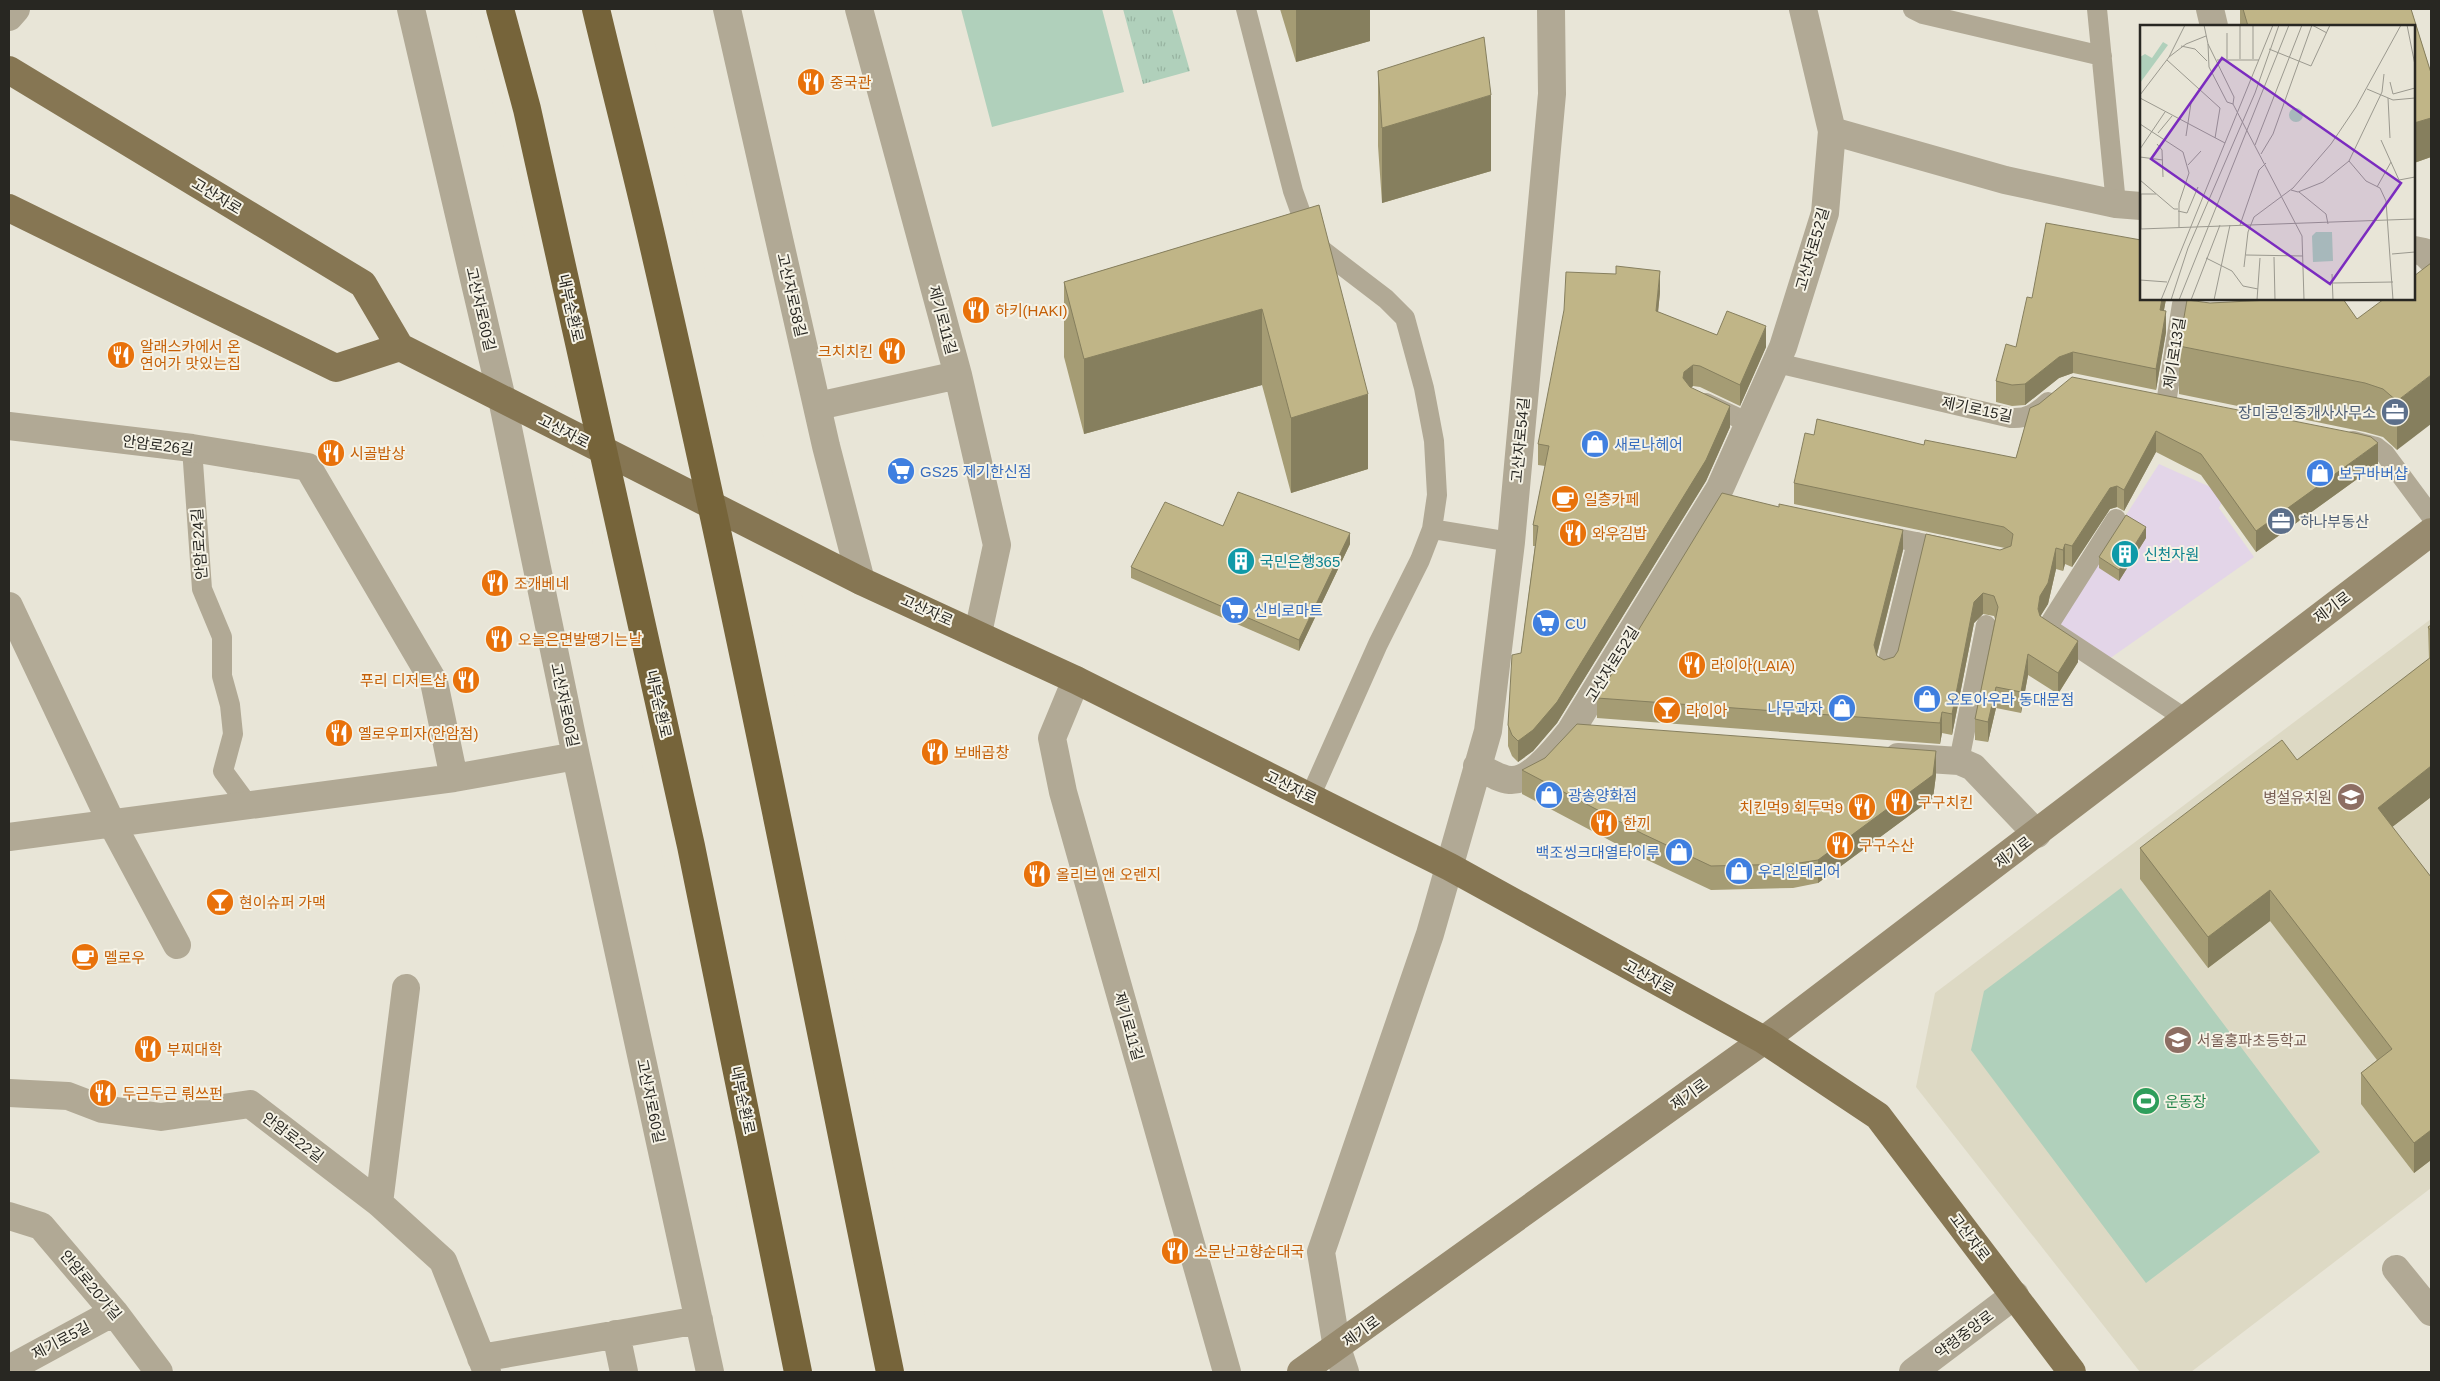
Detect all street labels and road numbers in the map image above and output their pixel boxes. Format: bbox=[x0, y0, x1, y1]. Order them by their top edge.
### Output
street label: 고산자로 bbox=[189, 174, 245, 218]
street label: 고산자로52길 bbox=[1792, 205, 1832, 293]
street label: 고산자로58길 bbox=[774, 251, 810, 339]
street label: 고산자로60길 bbox=[463, 265, 499, 353]
street label: 내부순환로 bbox=[555, 272, 587, 344]
street label: 제기로11길 bbox=[926, 284, 960, 356]
street label: 제기로13길 bbox=[2160, 316, 2188, 390]
street label: 제기로15길 bbox=[1940, 393, 2014, 425]
street label: 고산자로54길 bbox=[1508, 397, 1532, 483]
street label: 고산자로 bbox=[536, 411, 592, 451]
street label: 안암로26길 bbox=[121, 432, 195, 458]
street label: 안암로24길 bbox=[188, 508, 210, 580]
street label: 제기로 bbox=[2310, 588, 2354, 626]
street label: 고산자로 bbox=[898, 591, 956, 629]
street label: 고산자로52길 bbox=[1582, 623, 1642, 705]
street label: 고산자로60길 bbox=[548, 661, 582, 749]
street label: 내부순환로 bbox=[643, 668, 675, 740]
street label: 고산자로 bbox=[1262, 767, 1320, 807]
street label: 제기로 bbox=[1991, 833, 2035, 871]
street label: 고산자로 bbox=[1621, 956, 1677, 998]
street label: 제기로11길 bbox=[1111, 990, 1147, 1062]
street label: 고산자로60길 bbox=[634, 1057, 668, 1145]
street label: 내부순환로 bbox=[728, 1064, 758, 1136]
street label: 제기로 bbox=[1667, 1075, 1711, 1113]
street label: 안암로22길 bbox=[259, 1109, 327, 1165]
street label: 고산자로 bbox=[1947, 1210, 1993, 1264]
street label: 안암로20가길 bbox=[57, 1247, 125, 1323]
street label: 약령중앙로 bbox=[1931, 1306, 1997, 1362]
street label: 제기로 bbox=[1339, 1312, 1383, 1350]
street label: 제기로5길 bbox=[29, 1318, 93, 1362]

